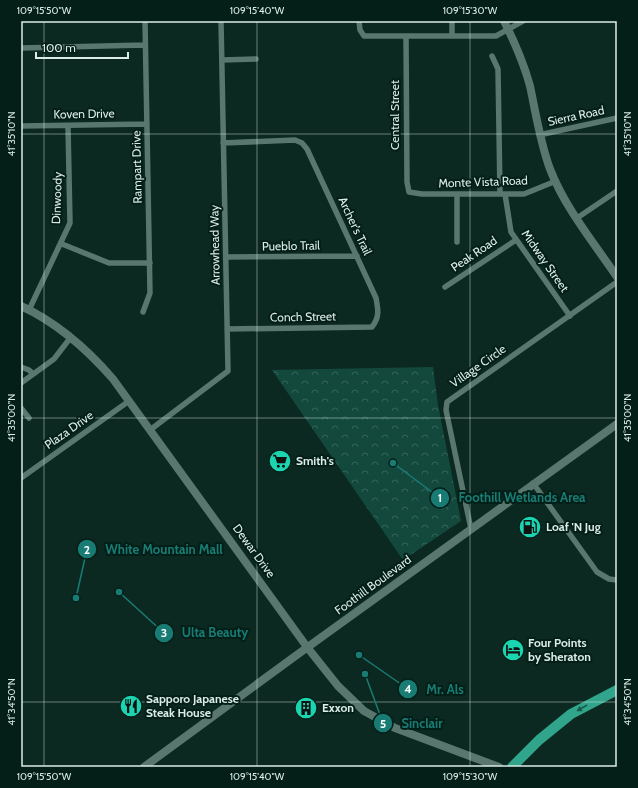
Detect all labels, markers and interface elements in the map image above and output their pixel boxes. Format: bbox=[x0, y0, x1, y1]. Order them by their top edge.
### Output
text: 109°15'50"W bbox=[17, 4, 72, 17]
text: 109°15'40"W bbox=[230, 4, 285, 17]
text: 109°15'30"W bbox=[443, 4, 498, 17]
scale bar bbox=[36, 34, 128, 60]
text: 100 m bbox=[42, 40, 76, 55]
street label: Central Street bbox=[387, 80, 402, 150]
street label: Sierra Road bbox=[546, 102, 606, 129]
street label: Koven Drive bbox=[53, 105, 115, 122]
text: 41°35'10"N bbox=[5, 112, 18, 157]
text: 41°35'10"N bbox=[621, 112, 634, 157]
street label: Rampart Drive bbox=[128, 130, 145, 204]
street label: Dinwoody bbox=[48, 172, 65, 224]
street label: Monte Vista Road bbox=[438, 172, 528, 191]
street label: Archer's Trail bbox=[335, 194, 376, 258]
street label: Arrowhead Way bbox=[206, 205, 223, 285]
street label: Midway Street bbox=[518, 227, 572, 295]
street label: Peak Road bbox=[448, 233, 500, 275]
street label: Pueblo Trail bbox=[262, 237, 320, 254]
street label: Conch Street bbox=[270, 308, 336, 325]
street label: Village Circle bbox=[447, 341, 509, 390]
text: 41°35'00"N bbox=[5, 394, 18, 442]
text: 41°35'00"N bbox=[621, 394, 634, 442]
street label: Plaza Drive bbox=[41, 407, 96, 452]
supermarket icon: Smith's bbox=[267, 448, 293, 474]
place label: Smith's bbox=[296, 453, 334, 468]
callout: Foothill Wetlands Area bbox=[430, 485, 593, 510]
text: Foothill Wetlands Area bbox=[458, 489, 586, 505]
text: 1 bbox=[438, 490, 442, 505]
fuel station icon: Loaf 'N Jug bbox=[517, 514, 543, 540]
place label: Loaf 'N Jug bbox=[546, 519, 601, 534]
street label: Dewar Drive bbox=[230, 521, 279, 580]
callout: White Mountain Mall bbox=[77, 537, 231, 562]
text: White Mountain Mall bbox=[105, 541, 223, 557]
text: 2 bbox=[84, 542, 90, 557]
street label: Foothill Boulevard bbox=[331, 552, 414, 617]
callout: Ulta Beauty bbox=[154, 620, 256, 645]
text: Ulta Beauty bbox=[182, 624, 248, 640]
text: 3 bbox=[161, 625, 167, 640]
place label: Four Points by Sheraton bbox=[528, 635, 591, 664]
hotel icon: Four Points by Sheraton bbox=[500, 637, 526, 663]
callout: Mr. Als bbox=[398, 677, 472, 702]
text: 41°34'50"N bbox=[5, 678, 18, 726]
text: 41°34'50"N bbox=[621, 678, 634, 726]
text: 4 bbox=[404, 681, 412, 696]
text: Mr. Als bbox=[426, 681, 464, 697]
place label: Sapporo Japanese Steak House bbox=[146, 691, 239, 720]
restaurant icon: Sapporo Japanese Steak House bbox=[118, 693, 144, 719]
building icon: Exxon bbox=[293, 695, 319, 721]
place label: Exxon bbox=[322, 700, 354, 715]
one-way arrow bbox=[577, 704, 588, 711]
callout: Sinclair bbox=[373, 711, 450, 736]
text: Sinclair bbox=[402, 715, 443, 731]
text: 5 bbox=[380, 716, 386, 731]
text: 109°15'50"W bbox=[17, 770, 72, 783]
text: 109°15'40"W bbox=[230, 770, 285, 783]
text: 109°15'30"W bbox=[443, 770, 498, 783]

